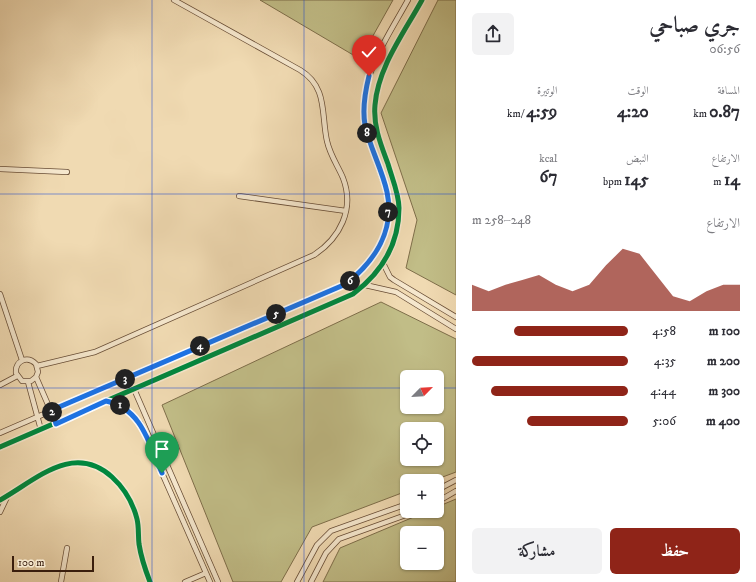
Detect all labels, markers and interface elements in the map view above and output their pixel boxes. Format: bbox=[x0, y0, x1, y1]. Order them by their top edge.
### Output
text: جري صباحي bbox=[649, 12, 740, 39]
button: share bbox=[472, 13, 514, 55]
pin bbox=[352, 35, 386, 76]
icon: check bbox=[358, 41, 380, 63]
text: 06:56 bbox=[710, 41, 740, 57]
text: الوتيرة bbox=[537, 84, 557, 98]
text: الوقت bbox=[628, 84, 649, 98]
text: المسافة bbox=[718, 84, 740, 98]
text: 4:59 bbox=[526, 101, 557, 123]
text: 4:20 bbox=[617, 101, 649, 123]
text: 0.87 bbox=[709, 101, 740, 123]
text: /km bbox=[507, 107, 526, 121]
text: km bbox=[693, 107, 709, 121]
pin: 8 bbox=[357, 123, 377, 143]
text: 8 bbox=[364, 126, 370, 140]
text: kcal bbox=[539, 152, 557, 166]
text: النبض bbox=[626, 152, 649, 166]
text: الارتفاع bbox=[711, 152, 740, 166]
text: 67 bbox=[540, 166, 557, 188]
text: 145 bbox=[624, 169, 649, 191]
text: 14 bbox=[724, 169, 740, 191]
text: bpm bbox=[603, 175, 624, 189]
text: m bbox=[713, 175, 724, 189]
pin: 7 bbox=[378, 202, 398, 222]
text: 7 bbox=[385, 205, 391, 219]
text: 248–258 m bbox=[472, 212, 531, 228]
text: الارتفاع bbox=[706, 215, 740, 231]
pin: 6 bbox=[340, 271, 360, 291]
text: 6 bbox=[347, 274, 353, 288]
pin: 5 bbox=[266, 304, 286, 324]
text: 5 bbox=[273, 307, 279, 321]
text: 4:58 bbox=[652, 323, 676, 339]
text: 100 m bbox=[709, 323, 740, 339]
pin: 4 bbox=[190, 336, 210, 356]
text: 4 bbox=[197, 339, 203, 353]
text: 4:35 bbox=[654, 353, 676, 369]
text: 200 m bbox=[707, 353, 740, 369]
pin: 3 bbox=[115, 369, 135, 389]
north arrow bbox=[400, 370, 444, 414]
map controls bbox=[400, 370, 444, 570]
text: 3 bbox=[123, 372, 127, 386]
text: 4:44 bbox=[650, 383, 676, 399]
text: 300 m bbox=[709, 383, 740, 399]
pin: 1 bbox=[110, 395, 130, 415]
text: 1 bbox=[118, 398, 122, 412]
pin: 2 bbox=[42, 402, 62, 422]
text: 2 bbox=[49, 405, 55, 419]
text: 5:06 bbox=[652, 413, 676, 429]
text: 400 m bbox=[706, 413, 740, 429]
button: locate bbox=[400, 422, 444, 466]
pin bbox=[145, 432, 179, 473]
icon: arrive bbox=[151, 438, 173, 460]
button: + bbox=[400, 474, 444, 518]
button: − bbox=[400, 526, 444, 570]
button: مشاركة bbox=[472, 528, 602, 574]
button: حفظ bbox=[610, 528, 740, 574]
scale bar bbox=[12, 554, 94, 573]
text: 100 m bbox=[18, 556, 44, 570]

